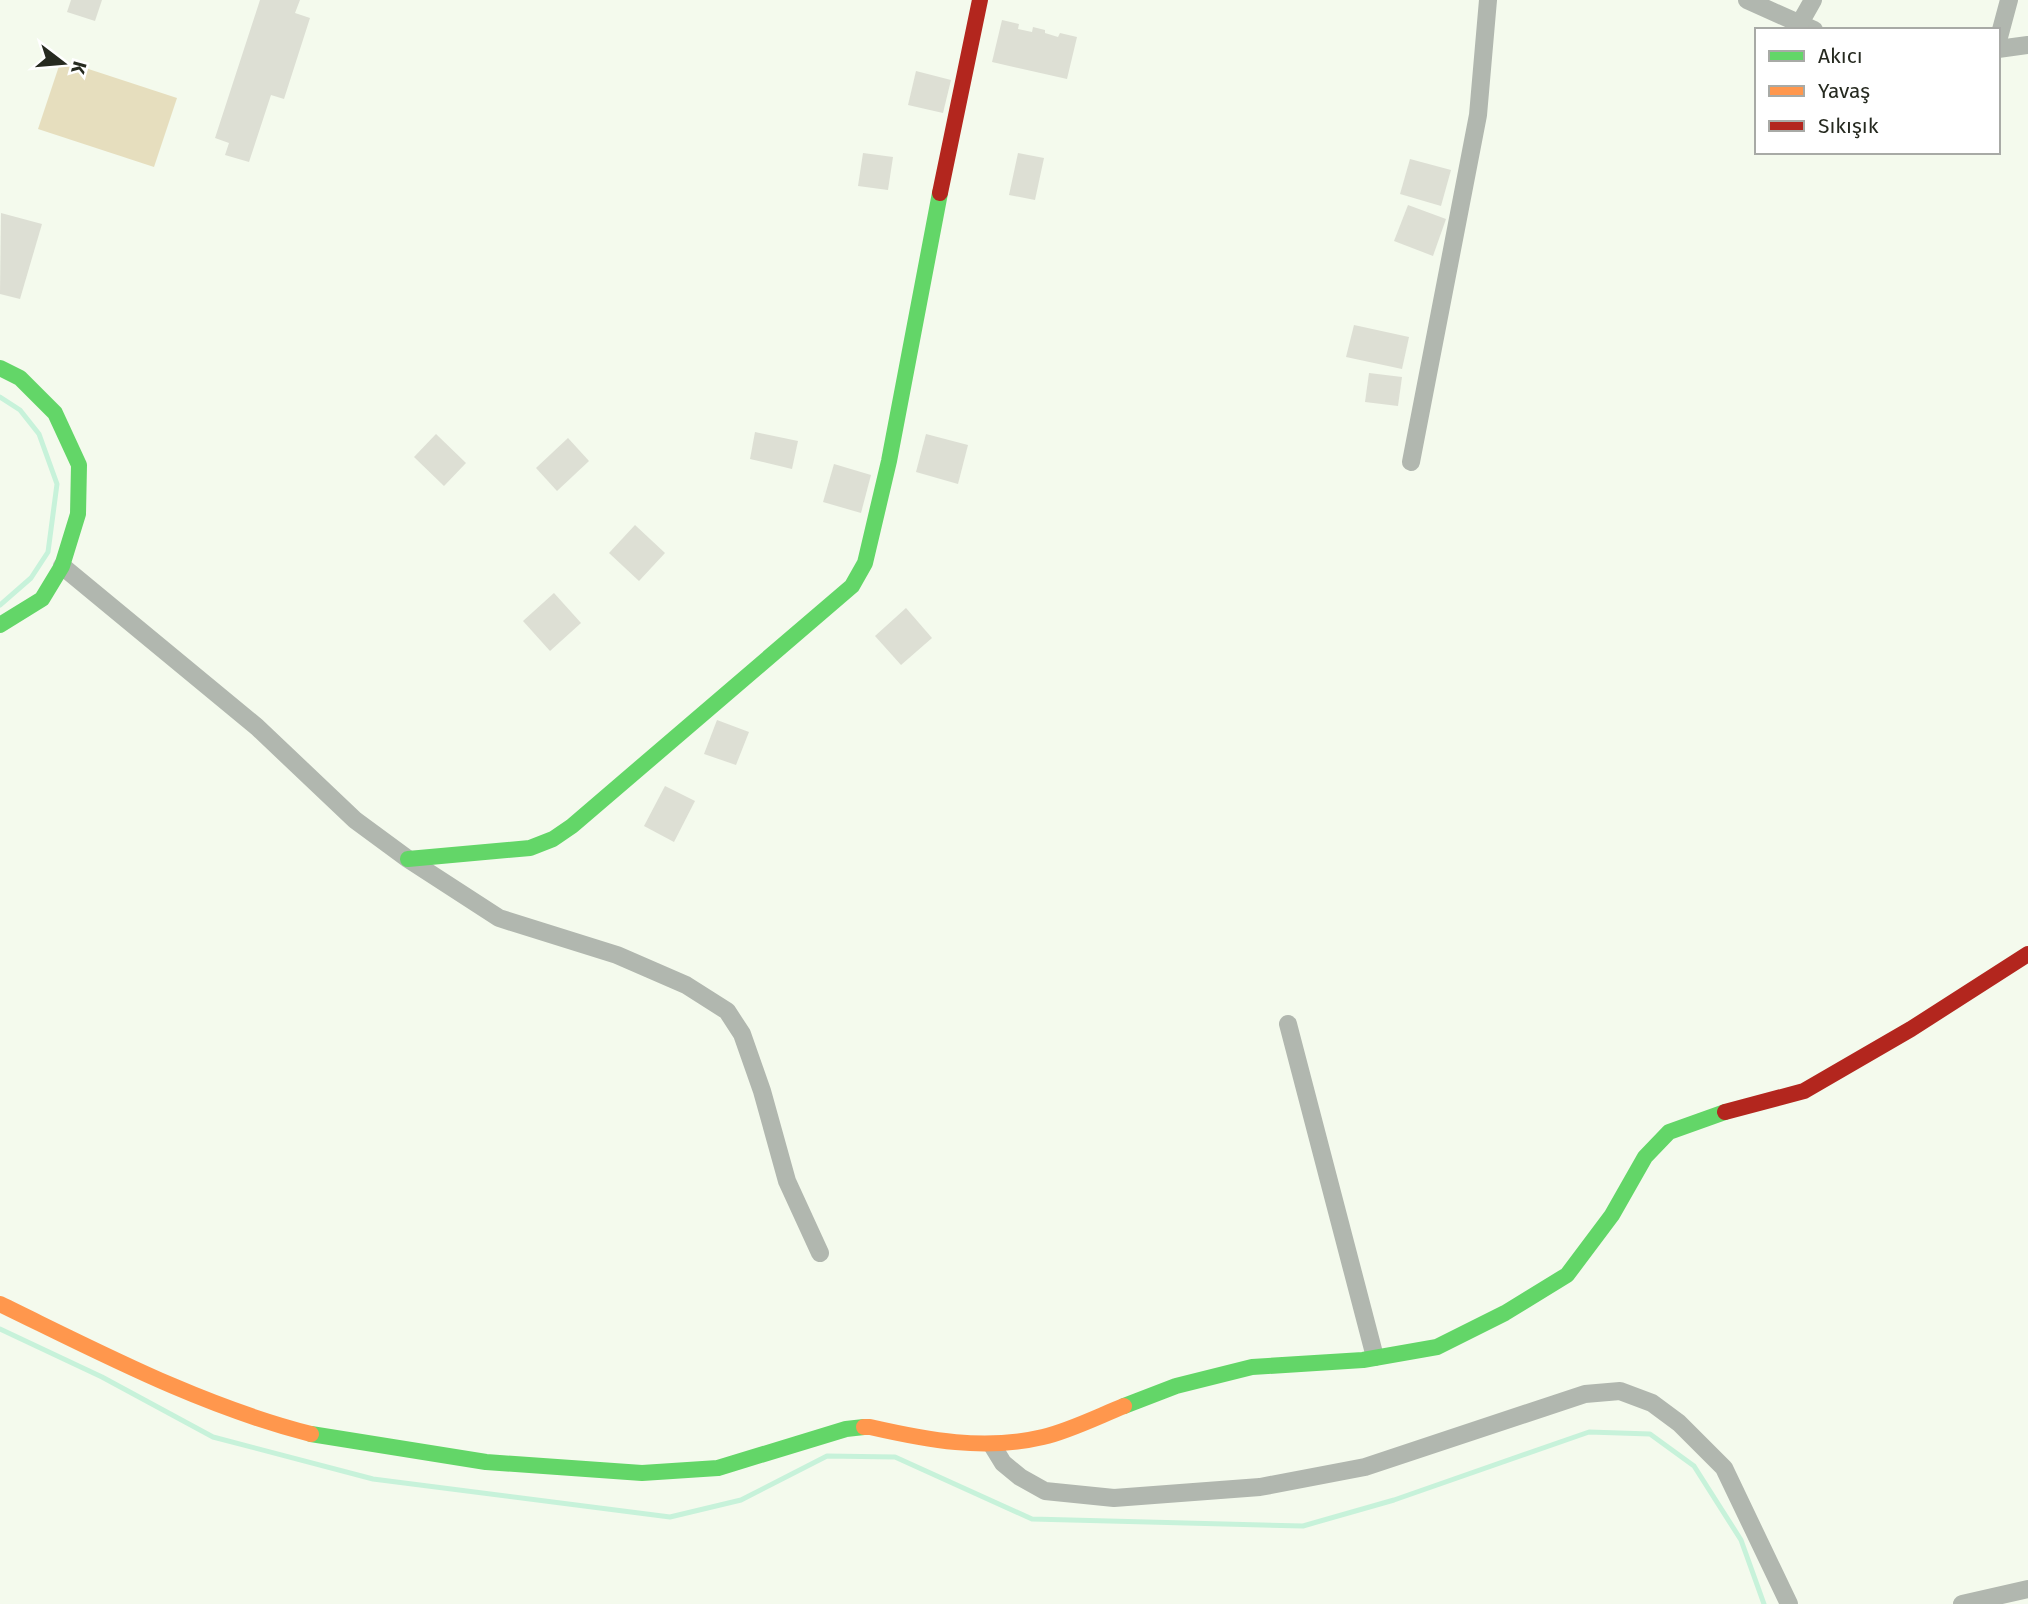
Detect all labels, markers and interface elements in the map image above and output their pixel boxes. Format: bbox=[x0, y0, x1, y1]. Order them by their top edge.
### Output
north arrow bbox=[28, 28, 98, 98]
legend bbox=[1755, 28, 2000, 154]
text: Akıcı bbox=[1818, 43, 1863, 69]
text: K bbox=[66, 59, 92, 77]
text: Yavaş bbox=[1818, 78, 1870, 104]
text: Sıkışık bbox=[1818, 113, 1879, 139]

